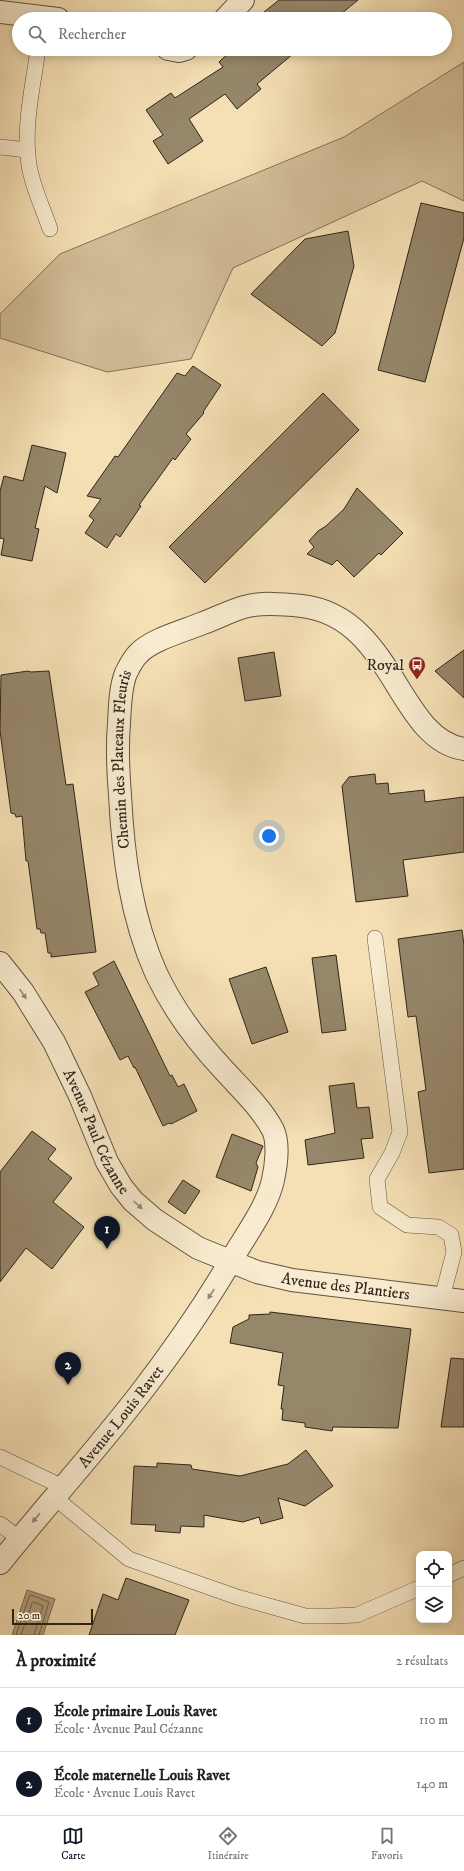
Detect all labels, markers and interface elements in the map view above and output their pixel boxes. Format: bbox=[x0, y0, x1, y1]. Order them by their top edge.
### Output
search box bbox=[12, 12, 452, 56]
icon: search bbox=[26, 23, 48, 45]
text: Rechercher bbox=[58, 25, 126, 44]
place label: Royal bbox=[366, 655, 404, 675]
bus stop icon: Royal bbox=[407, 655, 427, 680]
street label: Chemin des Plateaux Fleuris bbox=[108, 666, 136, 850]
your location bbox=[259, 826, 279, 846]
one-way arrow bbox=[19, 989, 27, 999]
street label: Avenue Paul Cézanne bbox=[59, 1066, 134, 1199]
one-way arrow bbox=[133, 1201, 143, 1210]
pin: 1 bbox=[94, 1216, 120, 1249]
street label: Avenue des Plantiers bbox=[279, 1268, 411, 1304]
one-way arrow bbox=[207, 1289, 215, 1300]
pin: 2 bbox=[55, 1352, 81, 1385]
street label: Avenue Louis Ravet bbox=[74, 1361, 168, 1472]
one-way arrow bbox=[32, 1513, 41, 1524]
map controls bbox=[416, 1551, 452, 1623]
button: locate bbox=[416, 1551, 452, 1587]
button: layers bbox=[416, 1587, 452, 1623]
scale bar bbox=[12, 1607, 93, 1626]
text: 20 m bbox=[18, 1609, 40, 1623]
text: À proximité bbox=[16, 1650, 96, 1672]
text: 2 résultats bbox=[396, 1653, 448, 1669]
text: École primaire Louis Ravet bbox=[54, 1702, 217, 1721]
text: 1 bbox=[27, 1712, 31, 1728]
text: 110 m bbox=[419, 1712, 448, 1728]
text: École · Avenue Paul Cézanne bbox=[54, 1721, 203, 1737]
text: École maternelle Louis Ravet bbox=[54, 1766, 230, 1785]
text: 2 bbox=[26, 1776, 32, 1792]
text: 140 m bbox=[416, 1776, 448, 1792]
text: École · Avenue Louis Ravet bbox=[54, 1785, 195, 1801]
tab: Carte bbox=[61, 1825, 85, 1863]
tab: Itinéraire bbox=[208, 1825, 249, 1863]
tab: Favoris bbox=[371, 1825, 403, 1863]

